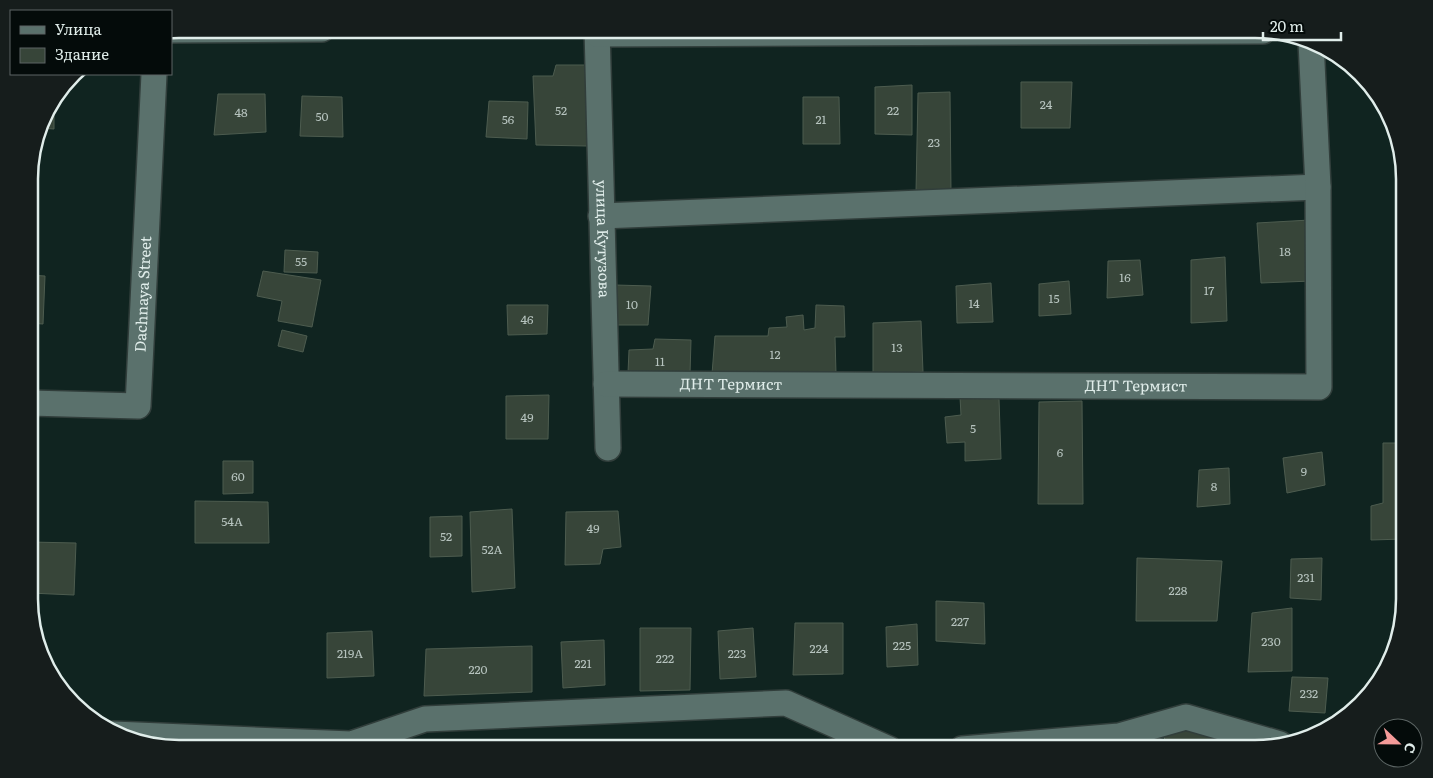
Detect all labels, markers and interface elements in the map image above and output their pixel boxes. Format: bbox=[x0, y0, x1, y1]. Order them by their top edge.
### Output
legend bbox=[10, 10, 172, 75]
scale bar bbox=[1263, 10, 1340, 42]
text: 20 m bbox=[1270, 14, 1304, 37]
text: Улица bbox=[55, 17, 103, 40]
text: Здание bbox=[55, 42, 109, 65]
house number: 24 bbox=[1040, 95, 1053, 113]
house number: 52 bbox=[555, 101, 567, 119]
house number: 22 bbox=[887, 101, 899, 119]
house number: 48 bbox=[234, 103, 248, 121]
house number: 50 bbox=[315, 107, 329, 125]
house number: 56 bbox=[502, 110, 515, 128]
house number: 21 bbox=[816, 110, 827, 128]
house number: 23 bbox=[928, 133, 940, 151]
street label: улица Кутузова bbox=[591, 180, 617, 299]
street label: Dachnaya Street bbox=[128, 235, 156, 353]
house number: 18 bbox=[1279, 242, 1291, 260]
house number: 55 bbox=[295, 252, 307, 270]
house number: 16 bbox=[1119, 268, 1131, 286]
house number: 17 bbox=[1204, 281, 1214, 299]
house number: 15 bbox=[1049, 289, 1059, 307]
house number: 14 bbox=[968, 294, 980, 312]
house number: 10 bbox=[626, 295, 638, 313]
house number: 46 bbox=[520, 310, 534, 328]
house number: 13 bbox=[891, 338, 903, 356]
house number: 12 bbox=[770, 345, 780, 363]
house number: 11 bbox=[655, 352, 665, 370]
street label: ДНТ Термист bbox=[680, 371, 783, 395]
street label: ДНТ Термист bbox=[1085, 373, 1188, 396]
house number: 49 bbox=[521, 408, 533, 426]
house number: 5 bbox=[970, 419, 976, 437]
house number: 6 bbox=[1057, 443, 1064, 461]
house number: 9 bbox=[1301, 462, 1307, 480]
house number: 60 bbox=[231, 467, 245, 485]
house number: 8 bbox=[1211, 477, 1218, 495]
house number: 54А bbox=[221, 512, 243, 530]
house number: 49 bbox=[587, 519, 599, 537]
house number: 52 bbox=[440, 527, 452, 545]
house number: 52А bbox=[482, 540, 503, 558]
house number: 231 bbox=[1297, 568, 1315, 586]
house number: 228 bbox=[1169, 581, 1188, 599]
house number: 227 bbox=[951, 612, 969, 630]
house number: 230 bbox=[1261, 632, 1281, 650]
house number: 225 bbox=[893, 636, 911, 654]
house number: 224 bbox=[810, 639, 829, 657]
house number: 219А bbox=[337, 644, 363, 662]
house number: 223 bbox=[728, 644, 746, 662]
house number: 222 bbox=[656, 649, 674, 667]
house number: 221 bbox=[574, 654, 592, 672]
house number: 220 bbox=[468, 660, 488, 678]
house number: 232 bbox=[1300, 684, 1318, 702]
north arrow bbox=[1373, 718, 1423, 768]
text: С bbox=[1400, 740, 1422, 757]

